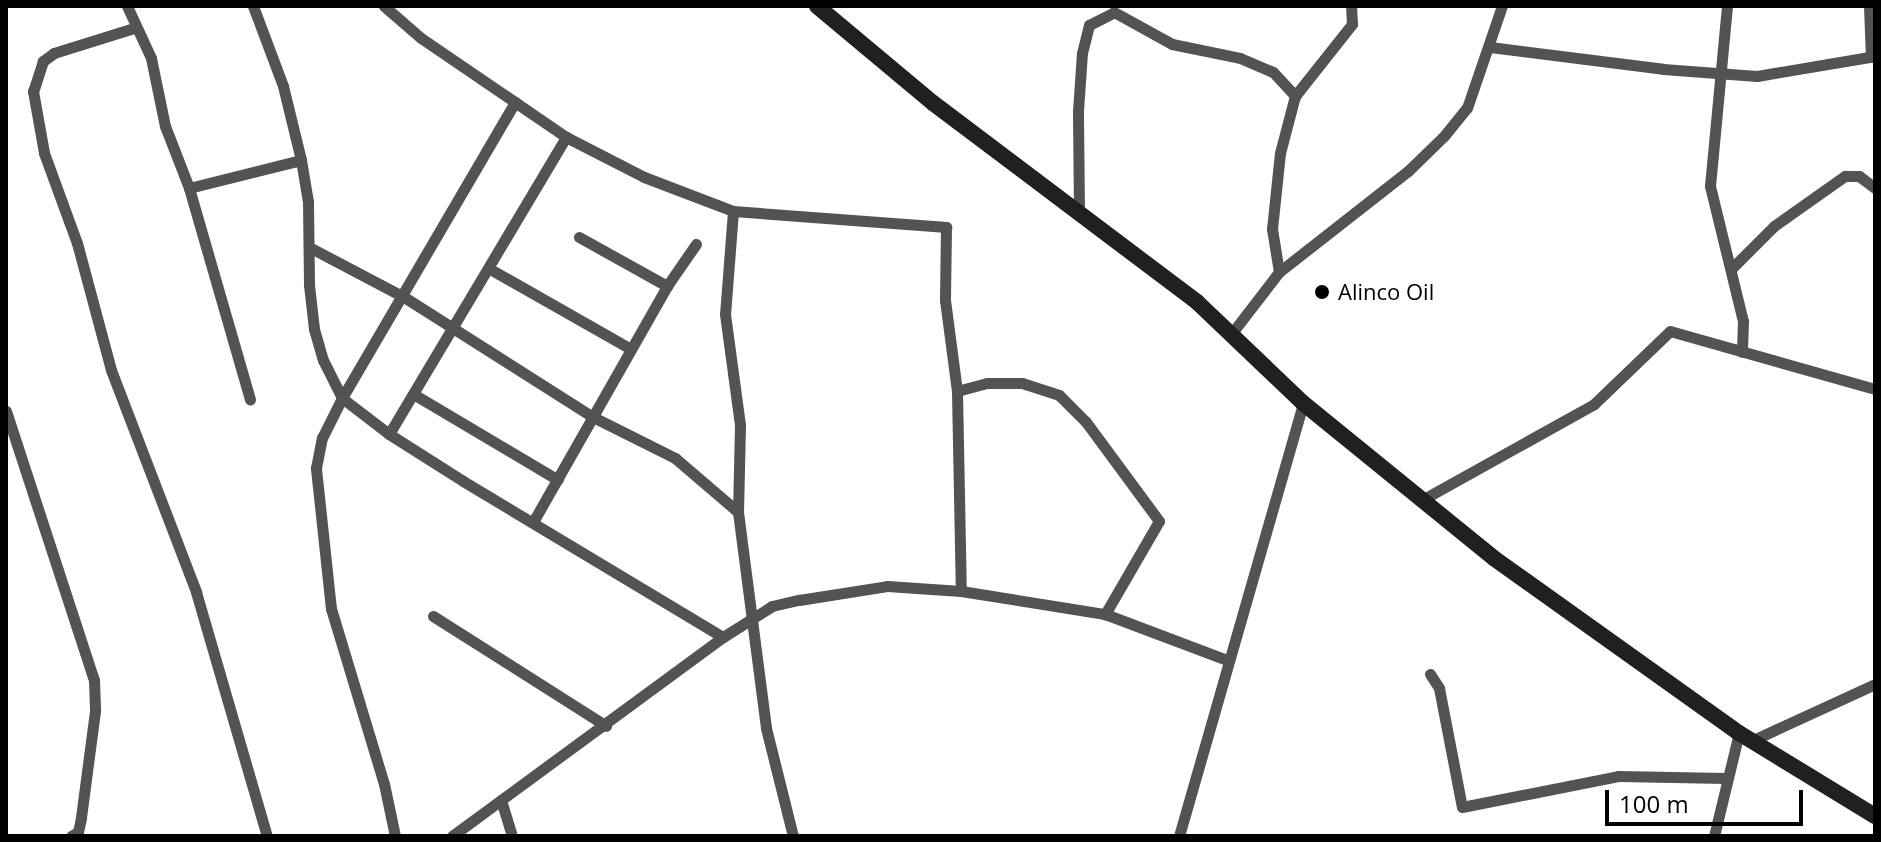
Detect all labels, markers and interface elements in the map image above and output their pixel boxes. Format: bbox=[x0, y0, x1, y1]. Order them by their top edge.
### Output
place label: Alinco Oil bbox=[1338, 279, 1434, 305]
marker: Alinco Oil bbox=[1313, 283, 1331, 301]
scale bar bbox=[1609, 774, 1807, 824]
text: 100 m bbox=[1619, 787, 1689, 820]

